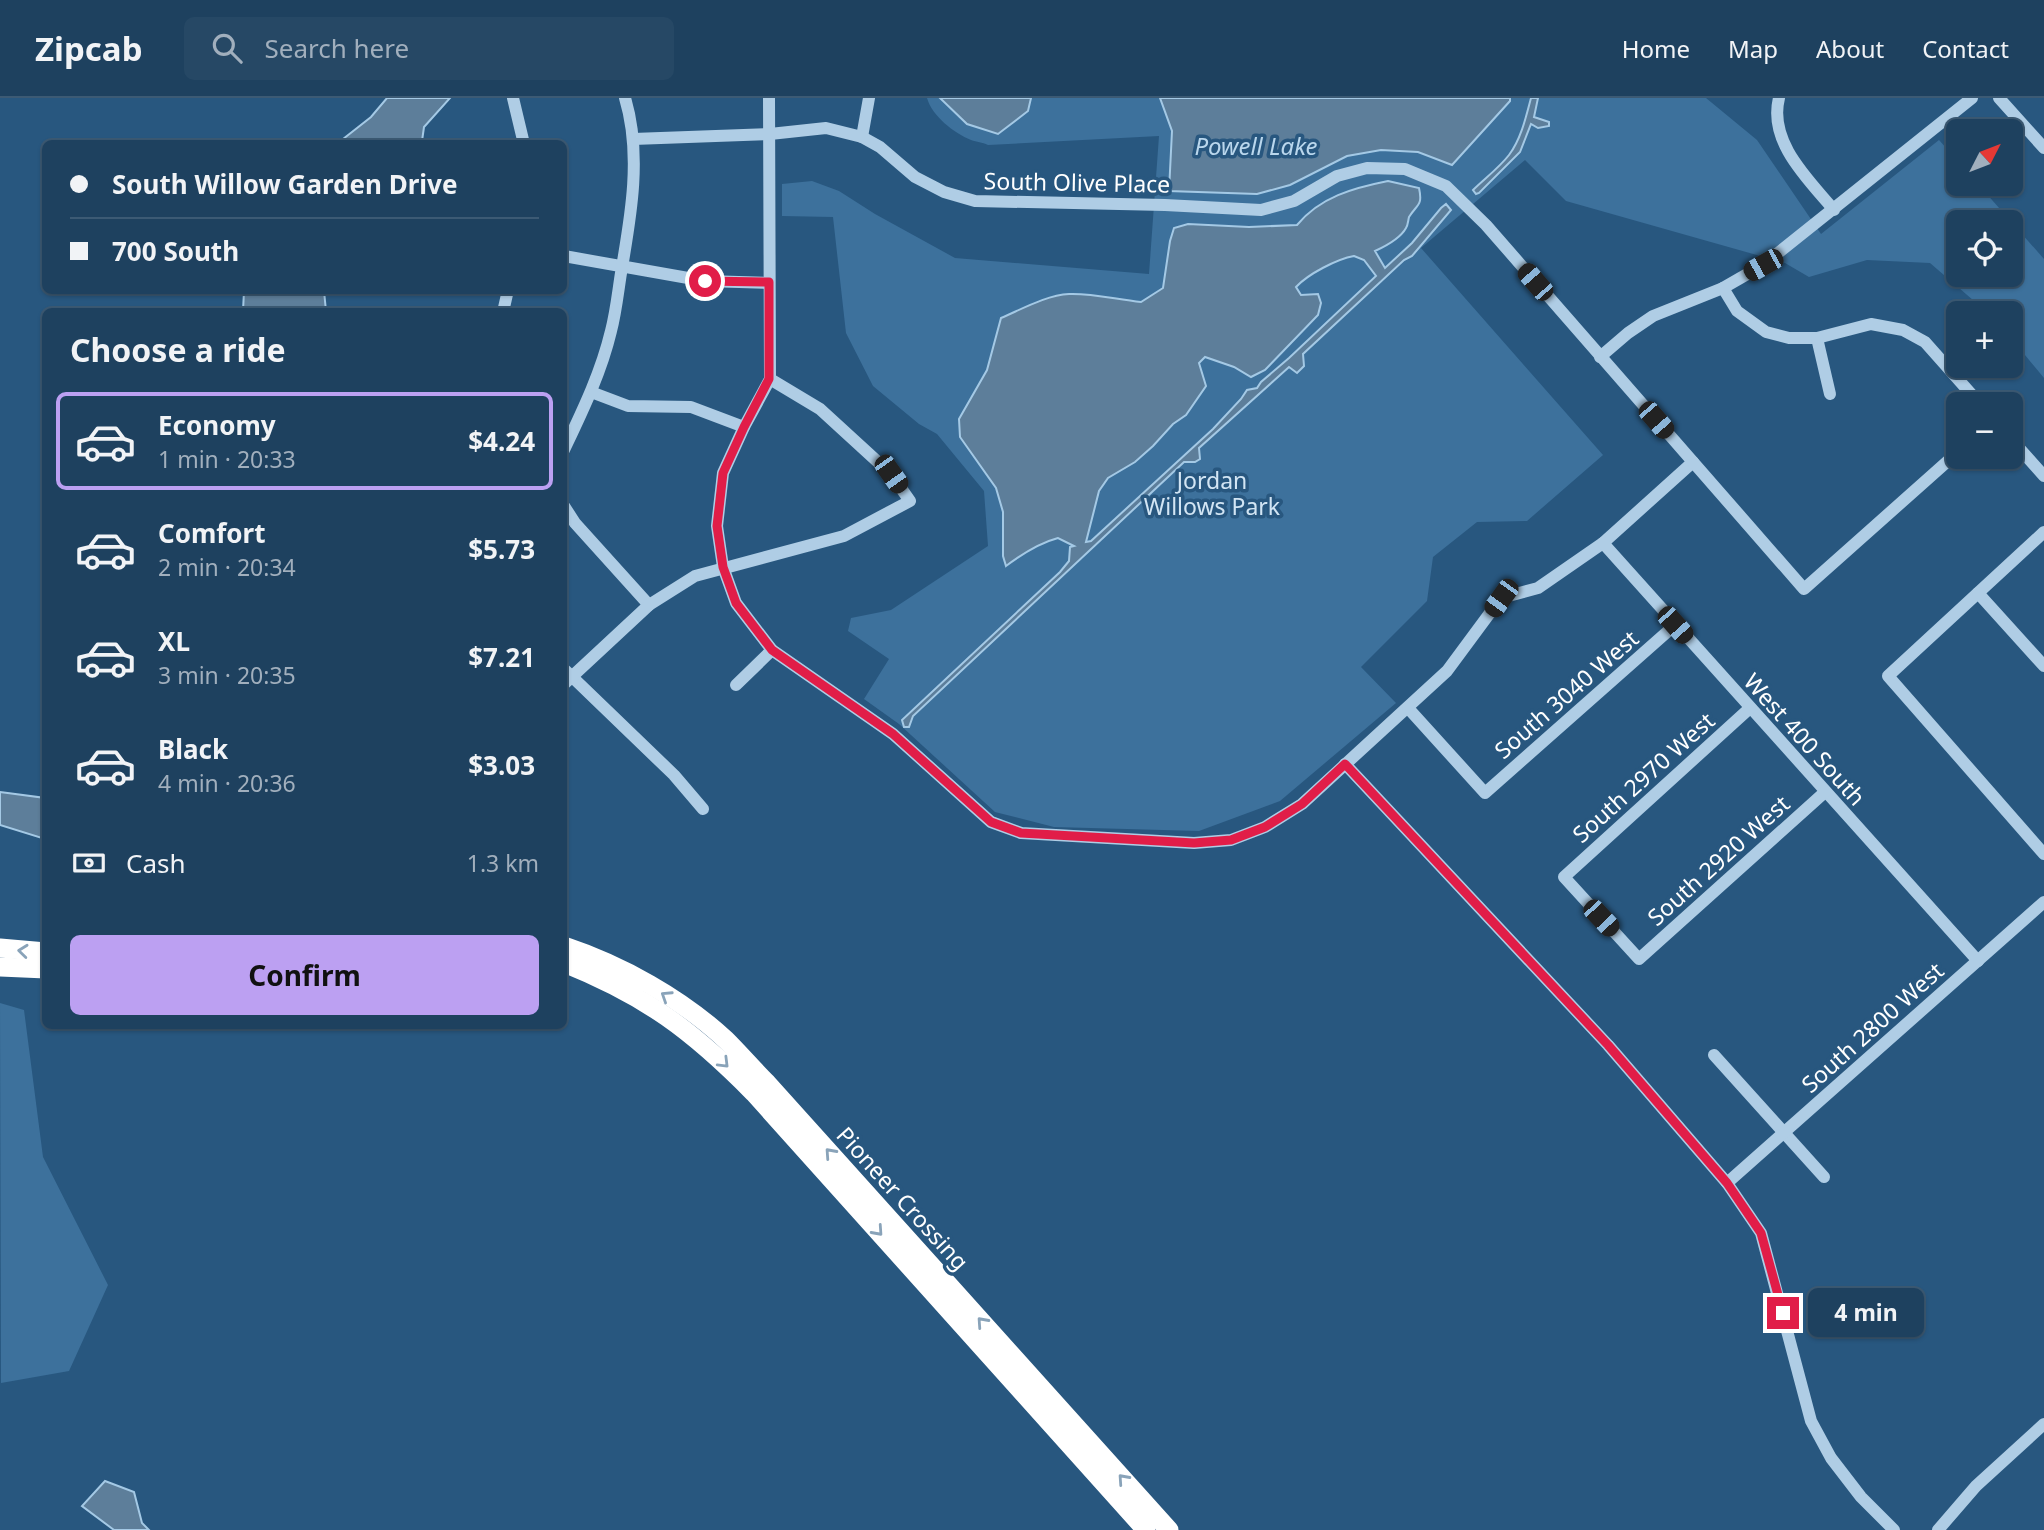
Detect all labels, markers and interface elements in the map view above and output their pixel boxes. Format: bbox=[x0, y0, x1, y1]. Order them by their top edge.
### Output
search box bbox=[184, 17, 674, 80]
text: Zipcab bbox=[35, 26, 142, 71]
icon: search bbox=[208, 29, 246, 67]
text: Search here bbox=[264, 30, 409, 66]
text: Home bbox=[1622, 32, 1690, 65]
text: Map bbox=[1728, 32, 1778, 65]
text: About bbox=[1816, 32, 1884, 65]
text: Contact bbox=[1922, 32, 2009, 65]
north arrow bbox=[1946, 119, 2023, 196]
map controls bbox=[1946, 119, 2023, 469]
water label: Powell Lake bbox=[1194, 129, 1318, 162]
street label: South Olive Place bbox=[983, 164, 1171, 200]
text: South Willow Garden Drive bbox=[112, 166, 458, 202]
button: locate bbox=[1946, 210, 2023, 287]
text: 700 South bbox=[112, 233, 239, 269]
car bbox=[1740, 246, 1787, 284]
car bbox=[1514, 259, 1557, 305]
route start bbox=[689, 265, 721, 297]
button: + bbox=[1946, 301, 2023, 378]
text: Choose a ride bbox=[70, 328, 286, 371]
button: − bbox=[1946, 392, 2023, 469]
car bbox=[1635, 397, 1678, 443]
text: Economy bbox=[158, 407, 276, 443]
icon: car bbox=[74, 410, 137, 473]
text: $4.24 bbox=[468, 423, 535, 459]
text: 1 min · 20:33 bbox=[158, 443, 296, 475]
car bbox=[871, 451, 912, 497]
park label: Jordan Willows Park bbox=[1144, 464, 1281, 522]
text: Comfort bbox=[158, 515, 266, 551]
icon: car bbox=[74, 518, 137, 581]
text: $5.73 bbox=[468, 531, 535, 567]
text: 2 min · 20:34 bbox=[158, 551, 296, 583]
car bbox=[1481, 575, 1522, 621]
car bbox=[1654, 602, 1697, 648]
text: XL bbox=[158, 623, 190, 659]
street label: South 3040 West bbox=[1487, 623, 1645, 765]
icon: car bbox=[74, 626, 137, 689]
text: $7.21 bbox=[468, 639, 535, 675]
text: 3 min · 20:35 bbox=[158, 659, 296, 691]
street label: West 400 South bbox=[1737, 666, 1873, 812]
street label: South 2970 West bbox=[1565, 705, 1721, 849]
text: Black bbox=[158, 731, 228, 767]
icon: car bbox=[74, 734, 137, 797]
text: $3.03 bbox=[468, 747, 535, 783]
text: 4 min · 20:36 bbox=[158, 767, 296, 799]
street label: South 2920 West bbox=[1640, 788, 1796, 932]
icon: cash bbox=[70, 844, 108, 882]
text: Cash bbox=[126, 845, 186, 881]
text: 1.3 km bbox=[467, 847, 539, 879]
car bbox=[1579, 895, 1624, 941]
button: Confirm bbox=[70, 935, 539, 1015]
one-way arrow bbox=[17, 944, 28, 959]
street label: South 2800 West bbox=[1794, 955, 1950, 1099]
one-way arrow bbox=[661, 992, 674, 1005]
one-way arrow bbox=[716, 1054, 729, 1067]
street label: Pioneer Crossing bbox=[830, 1119, 976, 1277]
one-way arrow bbox=[826, 1148, 838, 1161]
one-way arrow bbox=[869, 1223, 882, 1236]
callout: 4 min bbox=[1808, 1288, 1923, 1338]
text: 4 min bbox=[1834, 1296, 1898, 1328]
route end bbox=[1767, 1297, 1799, 1329]
one-way arrow bbox=[978, 1317, 991, 1330]
one-way arrow bbox=[1119, 1474, 1132, 1487]

